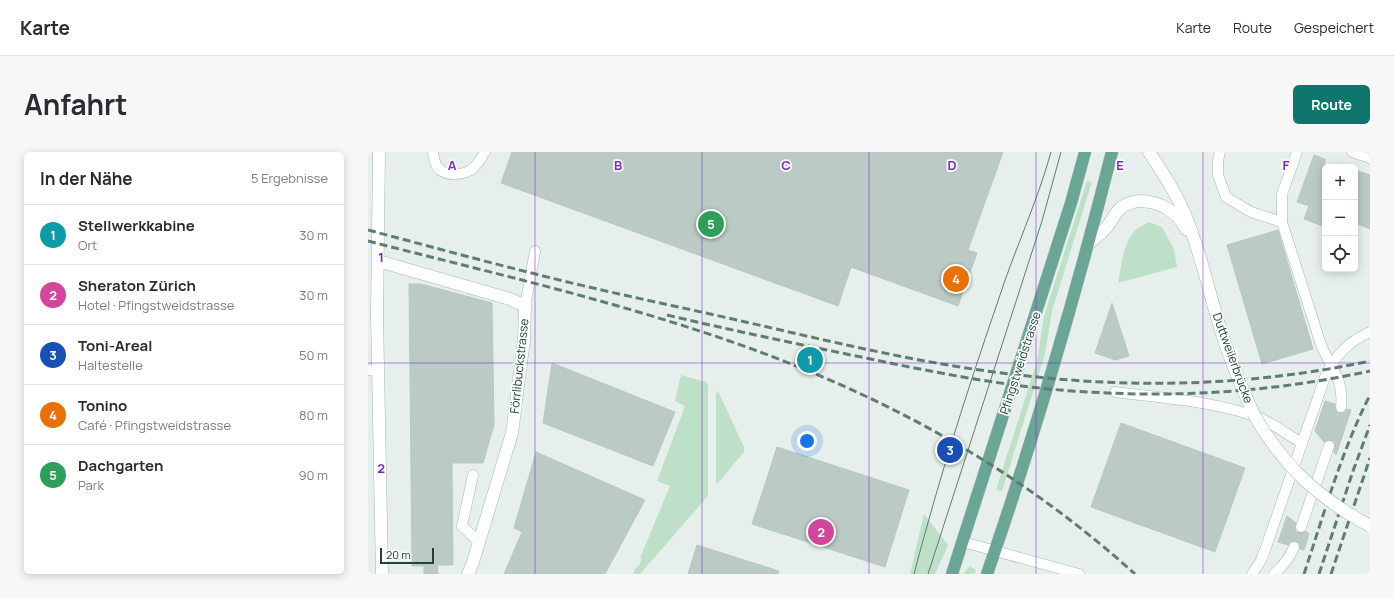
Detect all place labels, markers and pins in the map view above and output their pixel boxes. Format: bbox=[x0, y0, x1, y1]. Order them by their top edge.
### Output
pin: 5 bbox=[698, 209, 724, 239]
pin: 4 bbox=[943, 264, 969, 294]
pin: 1 bbox=[797, 345, 823, 375]
pin: 3 bbox=[937, 435, 963, 465]
pin: 2 bbox=[808, 517, 834, 547]

